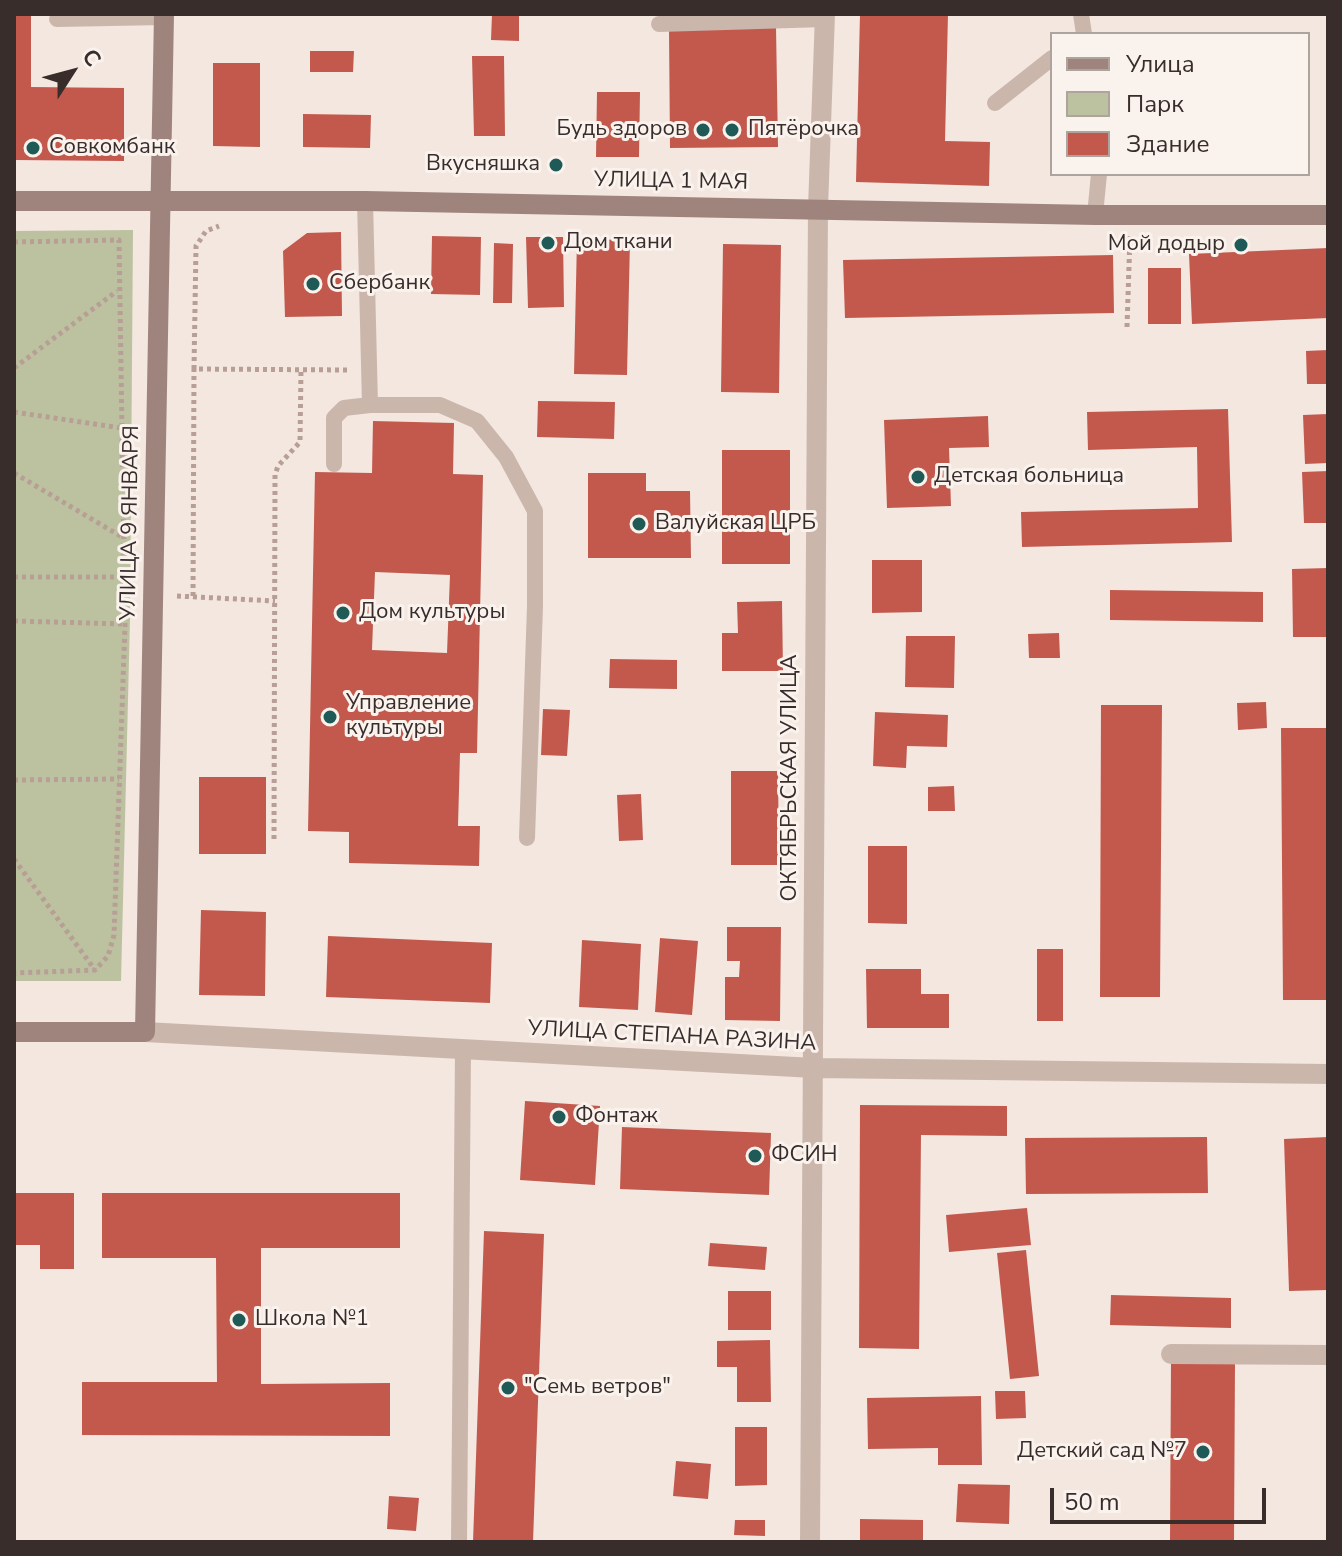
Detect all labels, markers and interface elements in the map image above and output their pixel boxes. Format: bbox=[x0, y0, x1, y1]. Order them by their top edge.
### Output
north arrow bbox=[32, 32, 112, 112]
legend bbox=[1050, 32, 1310, 176]
text: С bbox=[75, 43, 108, 73]
text: Улица bbox=[1126, 48, 1195, 80]
text: Парк bbox=[1126, 88, 1184, 120]
place label: Будь здоров bbox=[557, 117, 687, 143]
place label: Пятёрочка bbox=[748, 117, 859, 143]
marker: Будь здоров bbox=[694, 121, 712, 139]
marker: Пятёрочка bbox=[723, 121, 741, 139]
text: Здание bbox=[1126, 128, 1210, 160]
place label: Совкомбанк bbox=[49, 135, 175, 161]
marker: Совкомбанк bbox=[24, 139, 42, 157]
place label: Вкусняшка bbox=[426, 152, 540, 178]
marker: Вкусняшка bbox=[547, 156, 565, 174]
street label: УЛИЦА 1 МАЯ bbox=[594, 167, 748, 197]
place label: Дом ткани bbox=[564, 230, 673, 256]
place label: Мой додыр bbox=[1108, 232, 1225, 258]
marker: Дом ткани bbox=[539, 234, 557, 252]
marker: Мой додыр bbox=[1232, 236, 1250, 254]
place label: Сбербанк bbox=[329, 271, 430, 297]
marker: Сбербанк bbox=[304, 275, 322, 293]
street label: УЛИЦА 9 ЯНВАРЯ bbox=[116, 425, 146, 621]
place label: Детская больница bbox=[934, 464, 1124, 490]
marker: Детская больница bbox=[909, 468, 927, 486]
place label: Валуйская ЦРБ bbox=[655, 511, 816, 537]
marker: Валуйская ЦРБ bbox=[630, 515, 648, 533]
place label: Дом культуры bbox=[359, 600, 505, 626]
marker: Дом культуры bbox=[334, 604, 352, 622]
street label: ОКТЯБРЬСКАЯ УЛИЦА bbox=[778, 654, 804, 902]
place label: Управление культуры bbox=[346, 691, 471, 742]
marker: Управление культуры bbox=[321, 708, 339, 726]
street label: УЛИЦА СТЕПАНА РАЗИНА bbox=[527, 1016, 817, 1058]
place label: Фонтаж bbox=[575, 1104, 658, 1130]
marker: Фонтаж bbox=[550, 1108, 568, 1126]
place label: ФСИН bbox=[771, 1143, 837, 1169]
marker: ФСИН bbox=[746, 1147, 764, 1165]
place label: Школа №1 bbox=[255, 1307, 369, 1333]
marker: Школа №1 bbox=[230, 1311, 248, 1329]
place label: "Семь ветров" bbox=[524, 1375, 671, 1401]
marker: "Семь ветров" bbox=[499, 1379, 517, 1397]
place label: Детский сад №7 bbox=[1017, 1439, 1187, 1465]
marker: Детский сад №7 bbox=[1194, 1443, 1212, 1461]
scale bar bbox=[1054, 1472, 1270, 1522]
text: 50 m bbox=[1064, 1486, 1120, 1518]

